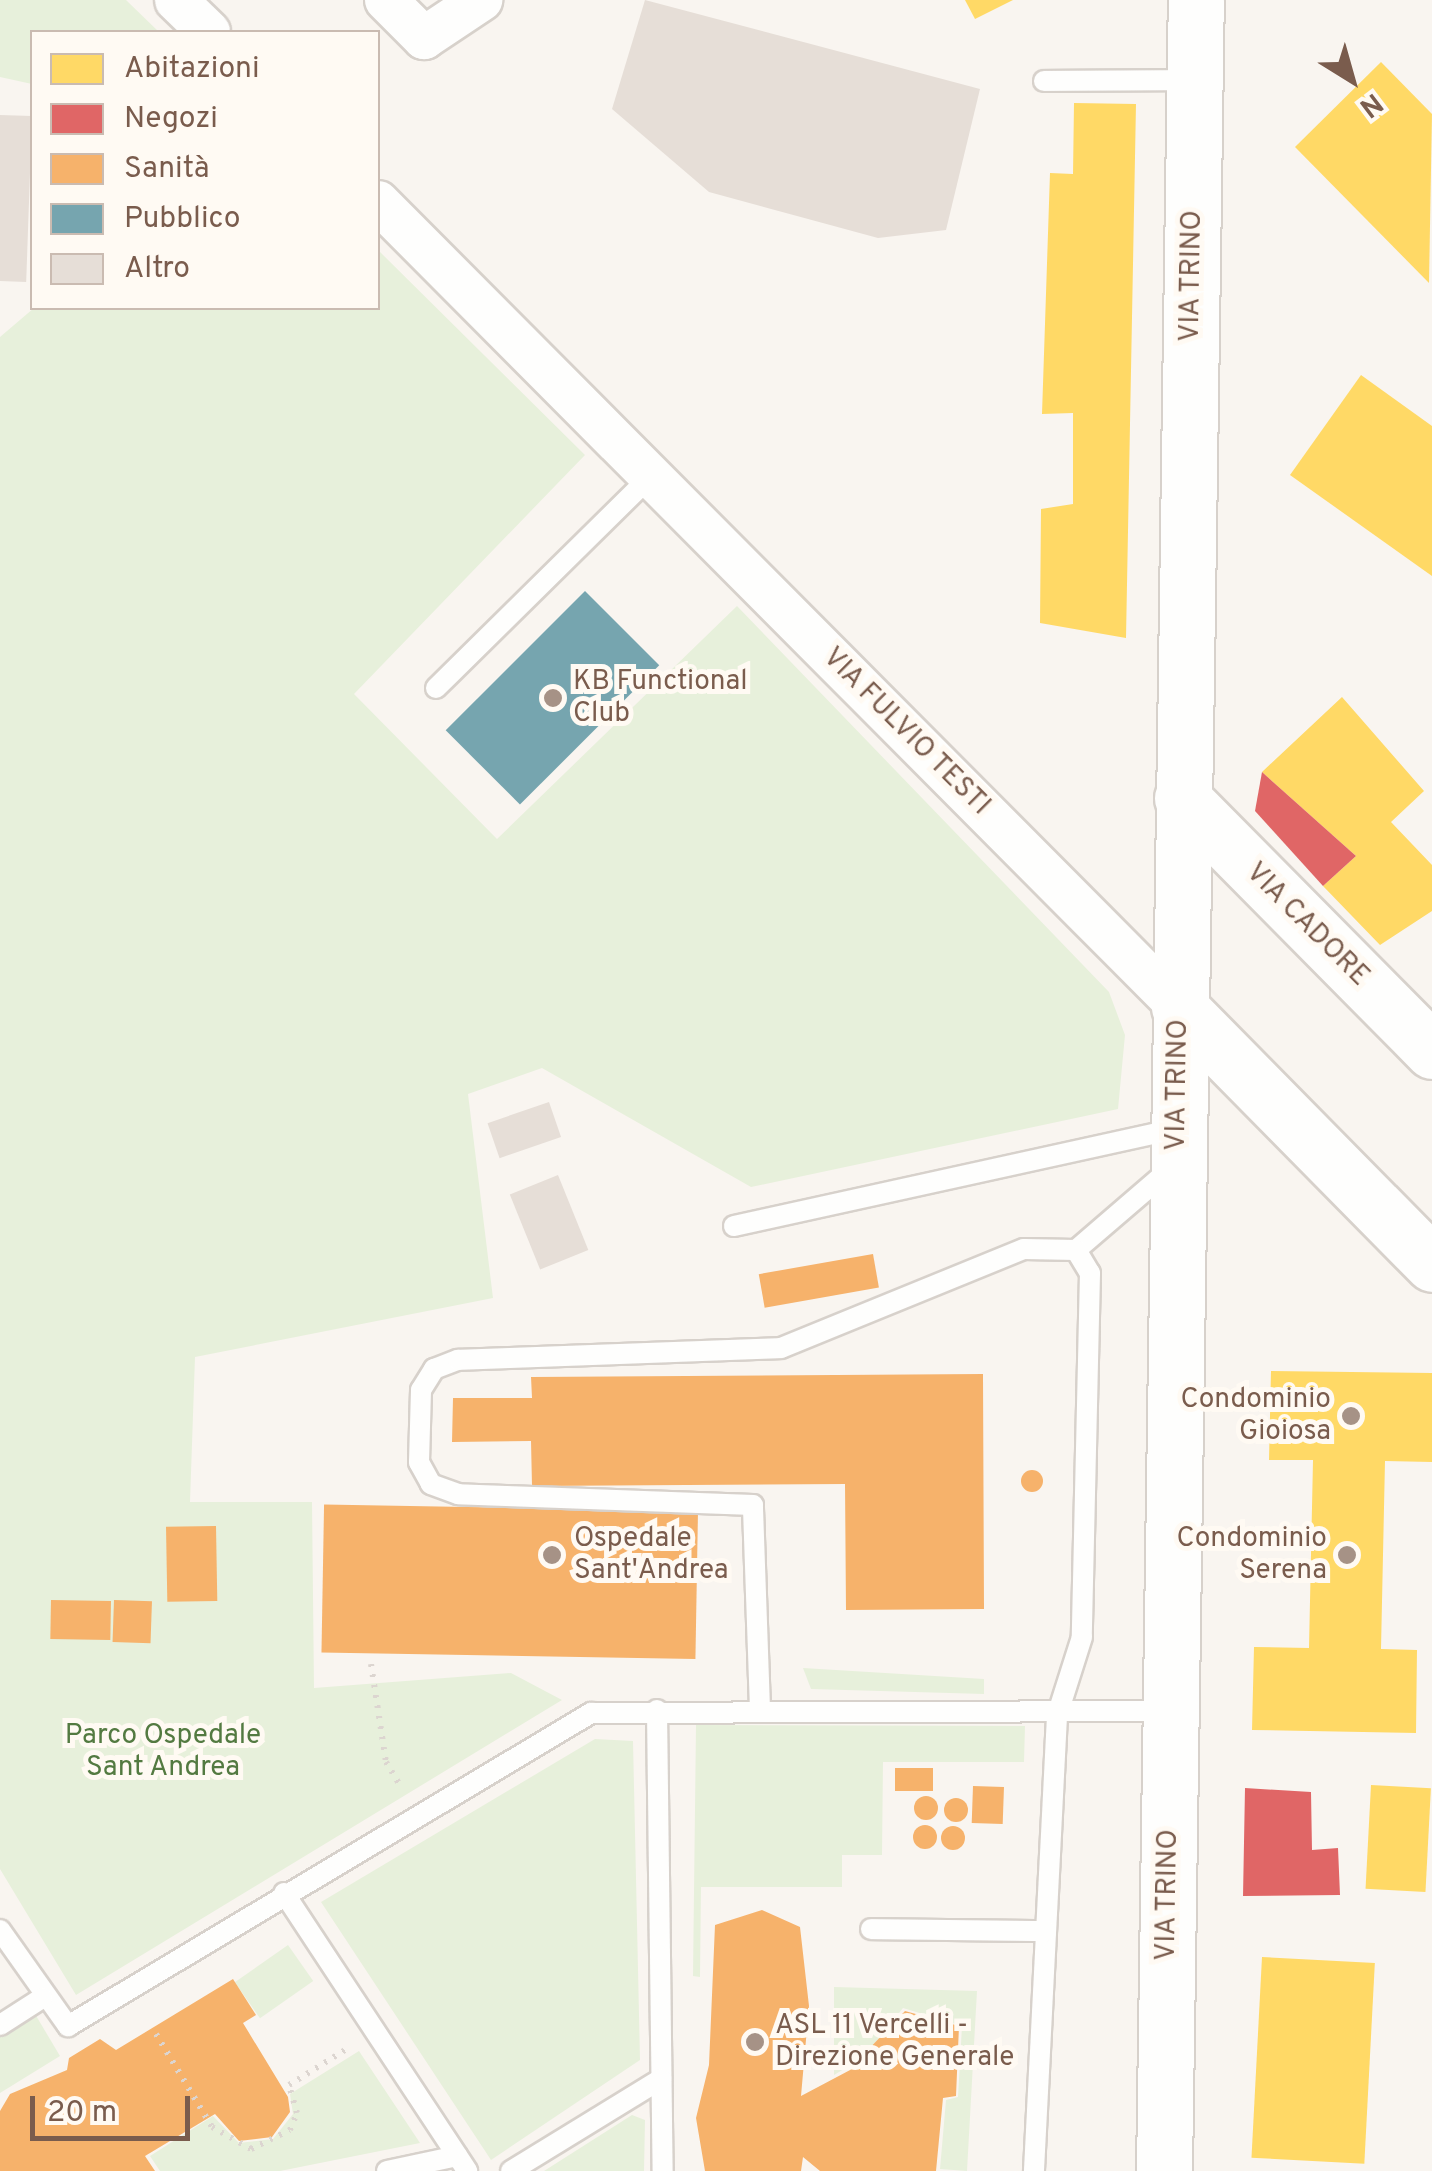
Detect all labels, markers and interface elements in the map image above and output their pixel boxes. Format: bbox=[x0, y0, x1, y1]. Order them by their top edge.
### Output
legend bbox=[30, 30, 380, 310]
north arrow bbox=[1302, 30, 1402, 130]
text: Abitazioni bbox=[124, 51, 260, 88]
text: N bbox=[1351, 84, 1389, 124]
text: Negozi bbox=[124, 101, 218, 138]
text: Sanità bbox=[124, 151, 209, 188]
text: Pubblico bbox=[124, 201, 241, 238]
street label: VIA TRINO bbox=[1174, 209, 1210, 343]
text: Altro bbox=[124, 251, 190, 288]
street label: VIA FULVIO TESTI bbox=[814, 640, 998, 824]
place label: KB Functional Club bbox=[573, 665, 748, 731]
marker: KB Functional Club bbox=[542, 687, 564, 709]
street label: VIA CADORE bbox=[1238, 856, 1376, 994]
street label: VIA TRINO bbox=[1160, 1018, 1196, 1152]
place label: Condominio Gioiosa bbox=[1181, 1383, 1331, 1449]
marker: Condominio Gioiosa bbox=[1340, 1405, 1362, 1427]
place label: Ospedale Sant'Andrea bbox=[574, 1522, 729, 1588]
place label: Condominio Serena bbox=[1177, 1522, 1327, 1588]
marker: Ospedale Sant'Andrea bbox=[539, 1542, 565, 1568]
marker: Condominio Serena bbox=[1336, 1544, 1358, 1566]
park label: Parco Ospedale Sant Andrea bbox=[65, 1719, 261, 1785]
street label: VIA TRINO bbox=[1150, 1828, 1186, 1962]
place label: ASL 11 Vercelli - Direzione Generale bbox=[775, 2009, 1014, 2075]
marker: ASL 11 Vercelli - Direzione Generale bbox=[744, 2031, 766, 2053]
scale bar bbox=[35, 2076, 195, 2138]
text: 20 m bbox=[47, 2095, 117, 2132]

